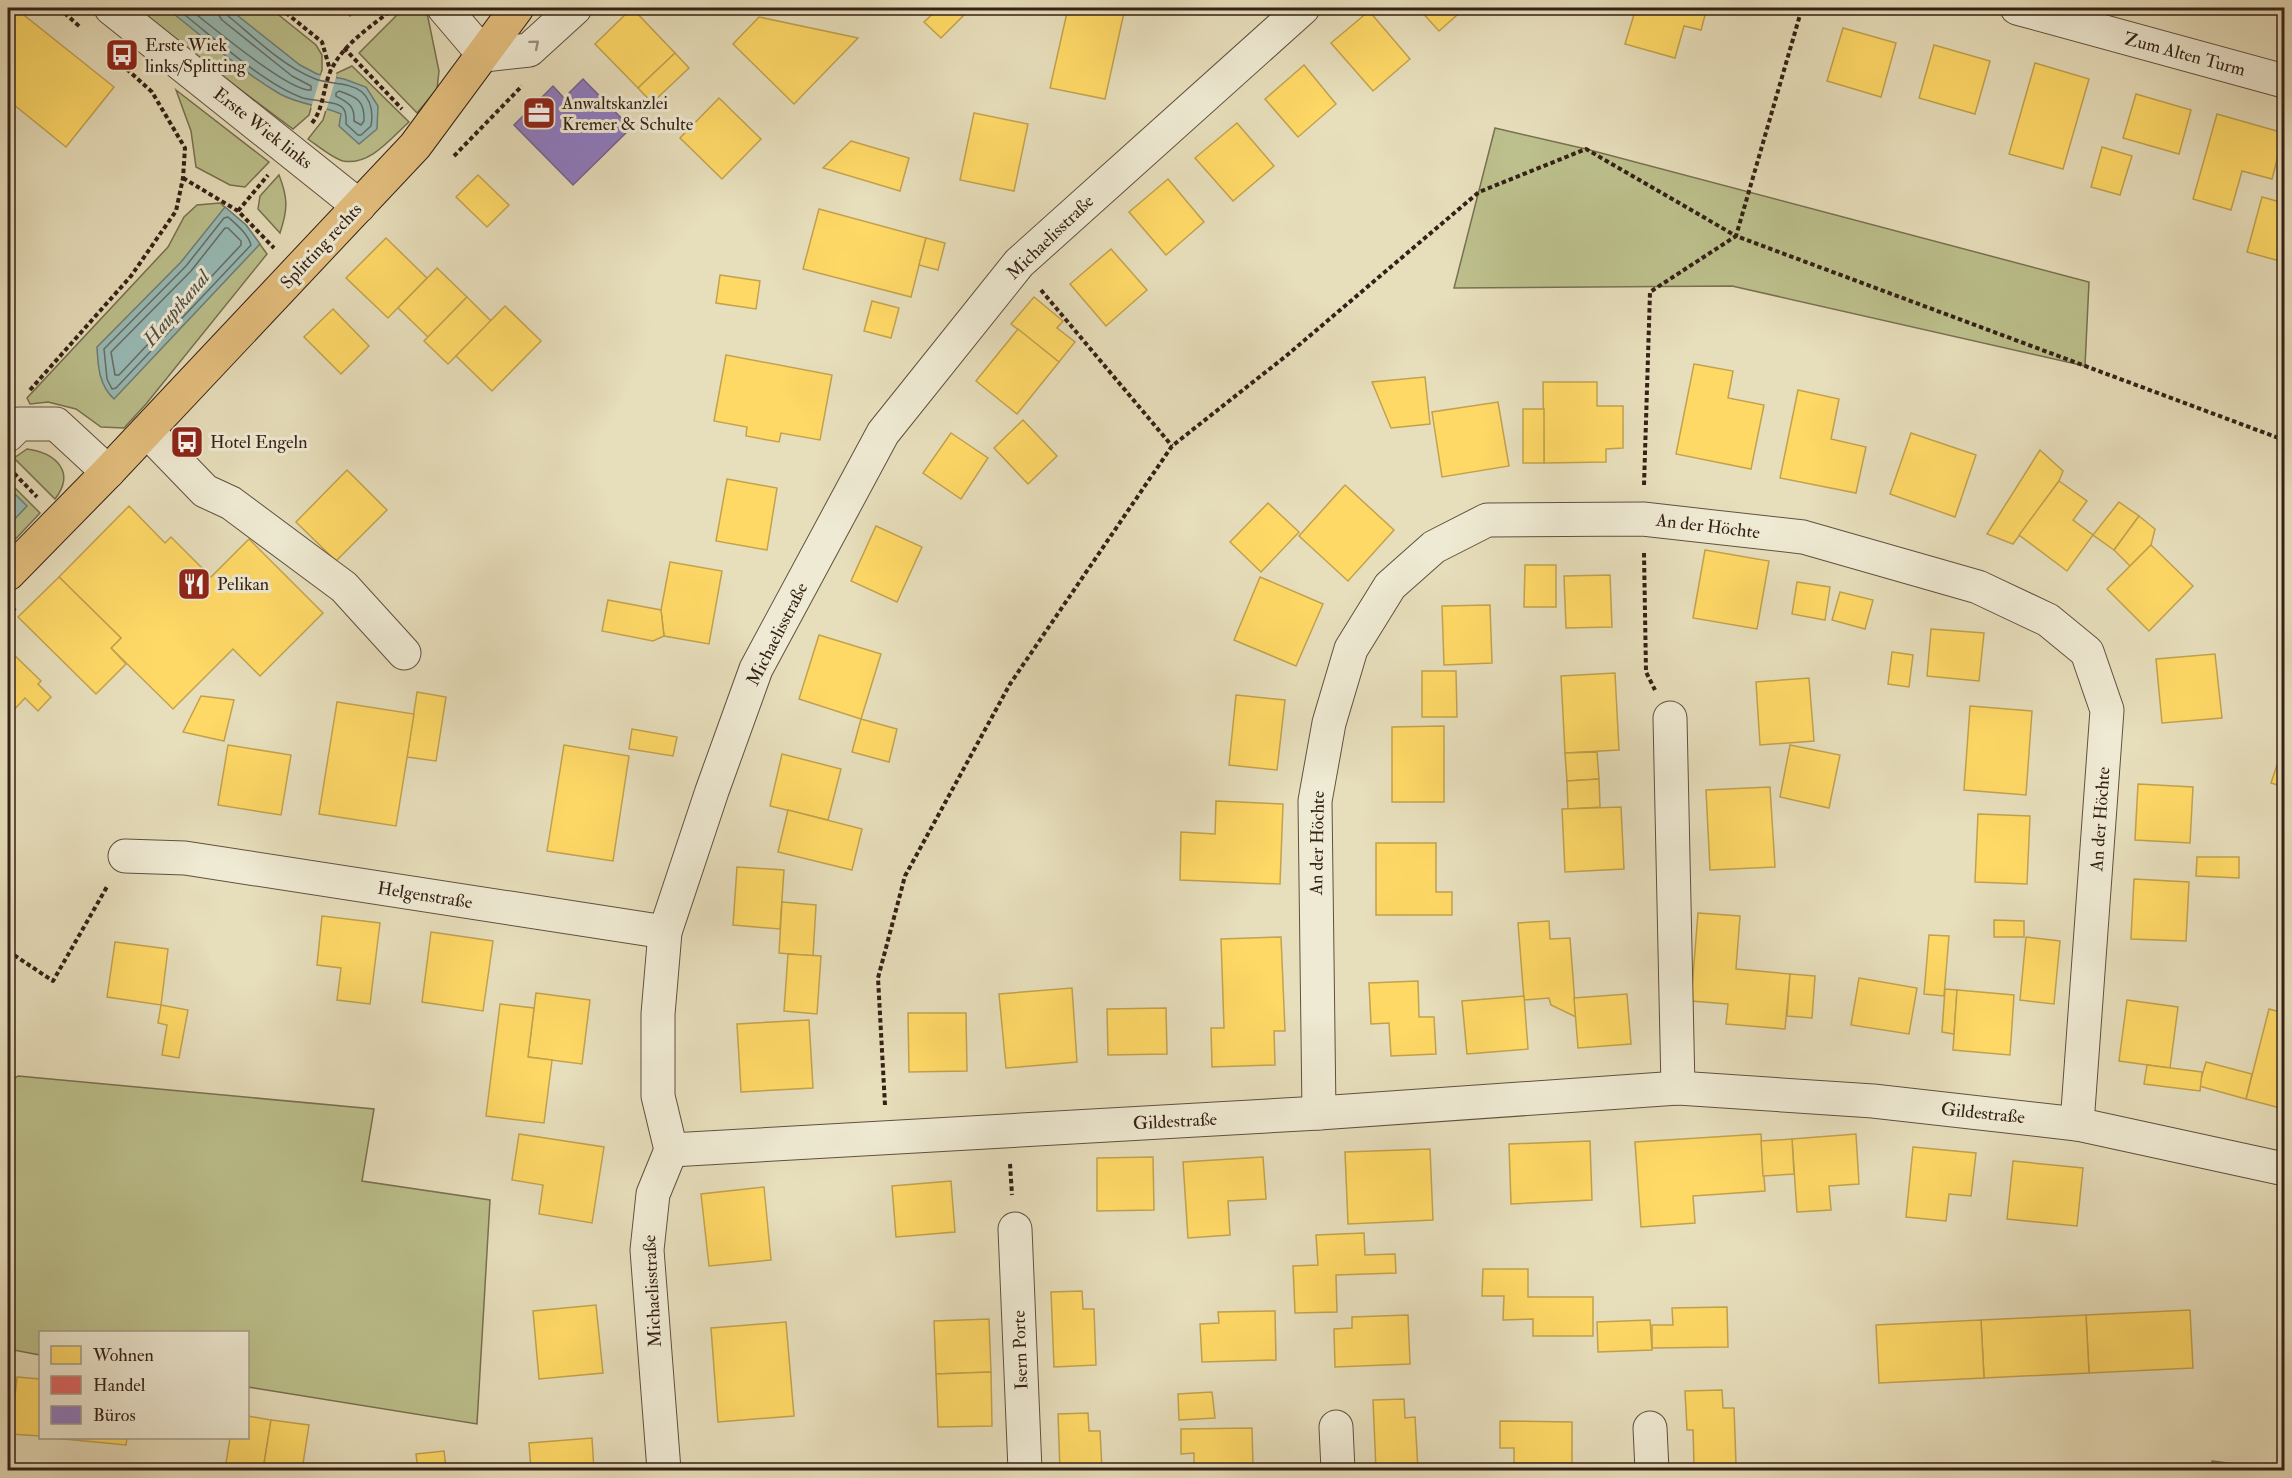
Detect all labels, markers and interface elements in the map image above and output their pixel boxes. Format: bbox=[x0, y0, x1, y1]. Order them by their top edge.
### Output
street label: Zum Alten Turm bbox=[2122, 27, 2248, 82]
place label: Erste Wiek links/Splitting bbox=[145, 34, 247, 78]
bus stop icon: Erste Wiek links/Splitting bbox=[104, 37, 140, 73]
one-way arrow bbox=[528, 40, 539, 51]
street label: Erste Wiek links bbox=[209, 83, 317, 174]
place label: Anwaltskanzlei Kremer & Schulte bbox=[561, 92, 694, 136]
office icon: Anwaltskanzlei Kremer & Schulte bbox=[521, 95, 557, 131]
street label: Michaelisstraße bbox=[1002, 190, 1099, 285]
street label: Splitting rechts bbox=[276, 198, 367, 294]
water label: Hauptkanal bbox=[137, 264, 217, 352]
bus stop icon: Hotel Engeln bbox=[169, 424, 205, 460]
place label: Hotel Engeln bbox=[210, 431, 307, 454]
street label: An der Höchte bbox=[1654, 509, 1762, 544]
restaurant icon: Pelikan bbox=[176, 566, 212, 602]
place label: Pelikan bbox=[217, 573, 269, 596]
street label: Michaelisstraße bbox=[742, 578, 813, 690]
street label: An der Höchte bbox=[2085, 766, 2116, 873]
street label: An der Höchte bbox=[1305, 790, 1330, 896]
street label: Helgenstraße bbox=[376, 877, 474, 914]
street label: Gildestraße bbox=[1940, 1098, 2026, 1129]
street label: Gildestraße bbox=[1132, 1108, 1218, 1135]
street label: Michaelisstraße bbox=[638, 1234, 667, 1348]
street label: Isern Porte bbox=[1008, 1309, 1033, 1390]
legend bbox=[39, 1331, 249, 1439]
text: Wohnen bbox=[92, 1344, 154, 1367]
text: Handel bbox=[93, 1374, 146, 1397]
text: Büros bbox=[93, 1404, 136, 1427]

